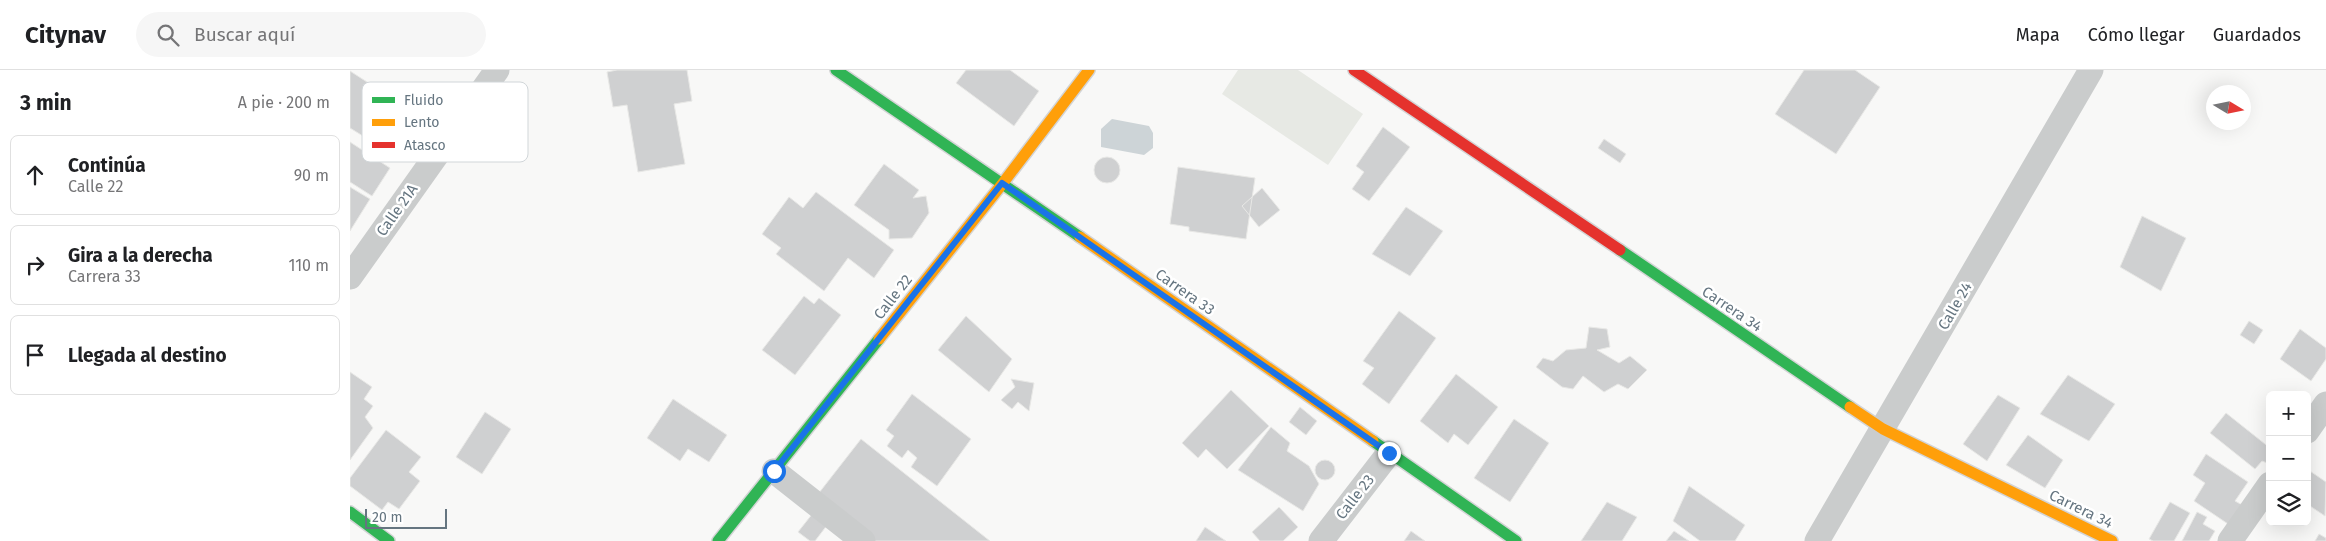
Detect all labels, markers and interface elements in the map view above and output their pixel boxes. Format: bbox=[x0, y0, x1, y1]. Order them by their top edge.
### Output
search box bbox=[136, 12, 486, 57]
text: Citynav bbox=[25, 21, 106, 49]
icon: search bbox=[154, 21, 182, 49]
text: Buscar aquí bbox=[194, 23, 295, 46]
text: Mapa bbox=[2016, 24, 2060, 46]
text: Cómo llegar bbox=[2088, 24, 2185, 46]
text: Guardados bbox=[2213, 24, 2301, 46]
legend bbox=[362, 82, 528, 162]
north arrow bbox=[2206, 85, 2251, 130]
text: 3 min bbox=[20, 90, 72, 116]
text: Fluido bbox=[404, 92, 443, 109]
text: A pie · 200 m bbox=[238, 93, 330, 112]
text: Lento bbox=[404, 114, 439, 131]
text: Atasco bbox=[404, 137, 446, 154]
text: Continúa bbox=[68, 154, 146, 177]
icon: ahead bbox=[21, 161, 49, 189]
text: 90 m bbox=[294, 166, 329, 185]
text: Calle 22 bbox=[68, 177, 123, 196]
street label: Calle 21A bbox=[373, 180, 422, 239]
text: Gira a la derecha bbox=[68, 244, 213, 267]
icon: right bbox=[21, 251, 49, 279]
text: 110 m bbox=[288, 256, 329, 275]
street label: Carrera 33 bbox=[1152, 265, 1218, 319]
text: Carrera 33 bbox=[68, 267, 141, 286]
street label: Calle 22 bbox=[870, 271, 916, 323]
street label: Calle 24 bbox=[1934, 279, 1976, 333]
street label: Carrera 34 bbox=[1699, 282, 1765, 336]
icon: arrive bbox=[21, 341, 49, 369]
text: Llegada al destino bbox=[68, 344, 227, 367]
map controls bbox=[2266, 391, 2311, 526]
button: + bbox=[2266, 391, 2311, 436]
button: − bbox=[2266, 436, 2311, 481]
route end bbox=[1378, 442, 1401, 465]
route start bbox=[763, 460, 786, 483]
street label: Calle 23 bbox=[1332, 471, 1378, 523]
button: layers bbox=[2266, 481, 2311, 526]
street label: Carrera 34 bbox=[2046, 486, 2116, 532]
scale bar bbox=[365, 506, 448, 529]
text: 20 m bbox=[372, 509, 402, 526]

